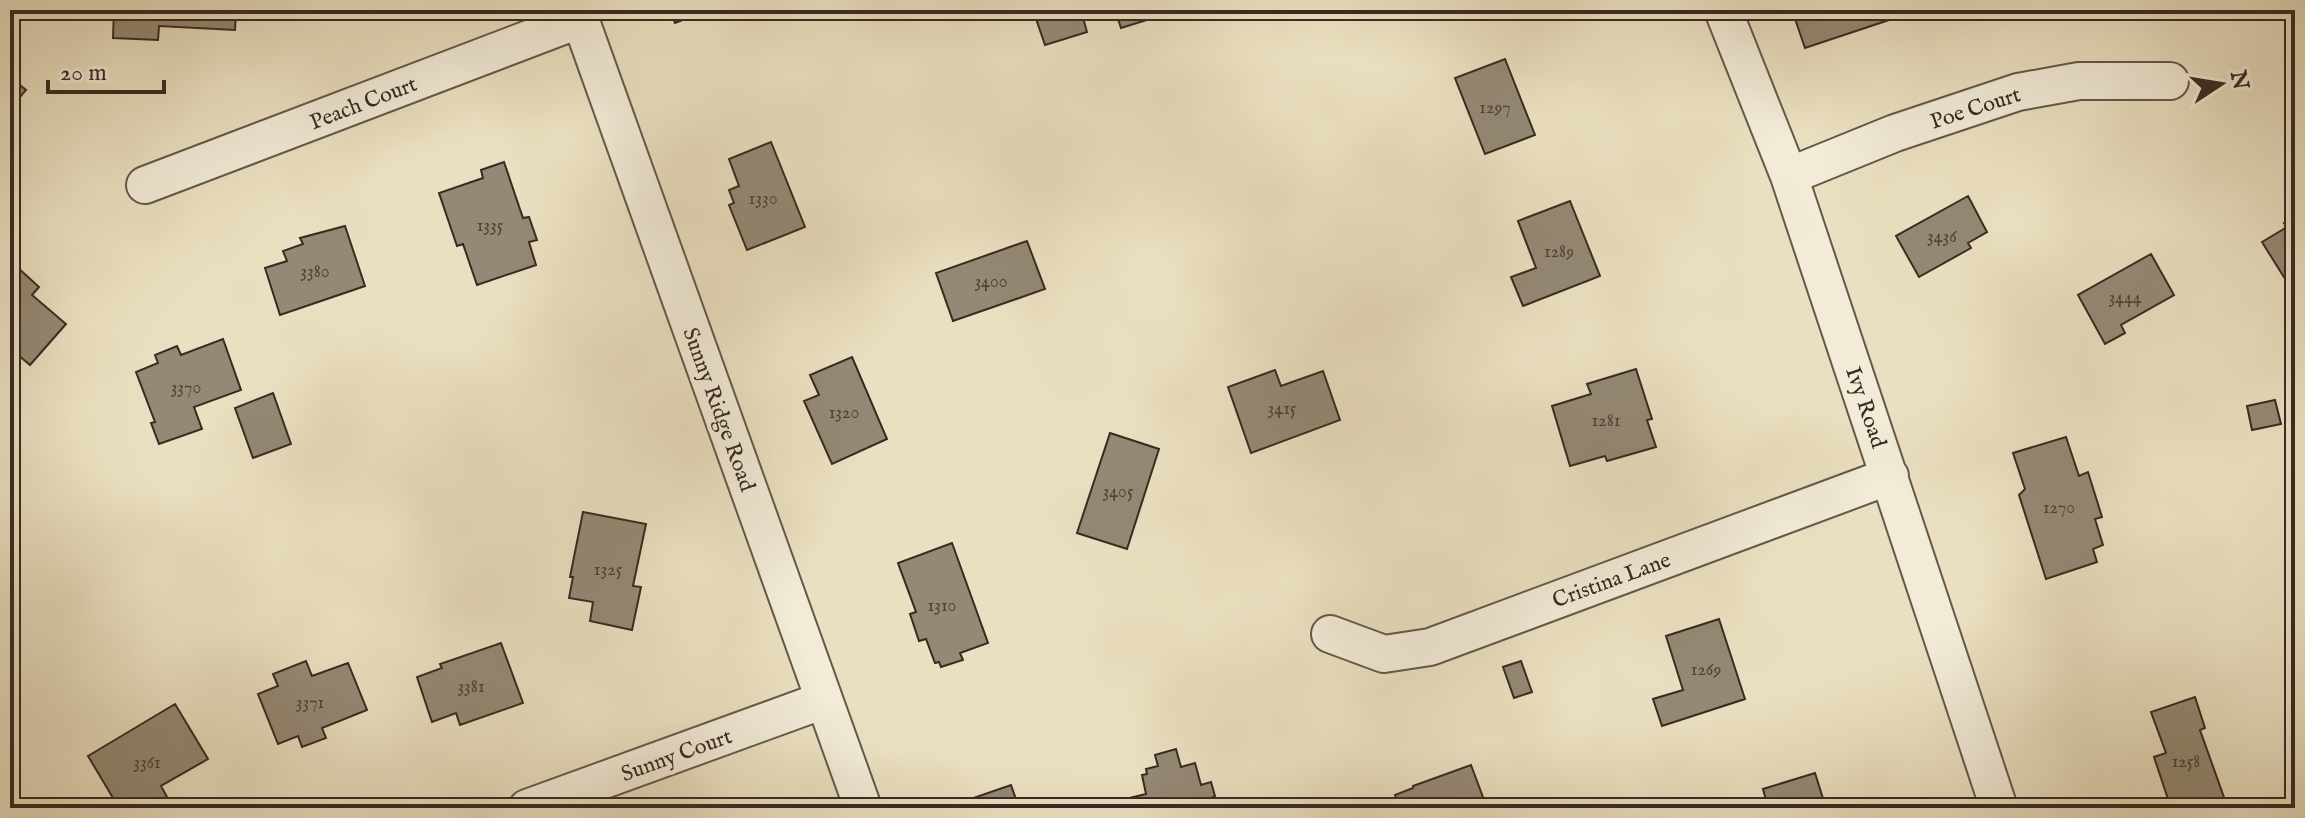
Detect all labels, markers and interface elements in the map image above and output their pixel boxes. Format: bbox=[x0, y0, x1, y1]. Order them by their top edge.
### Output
scale bar bbox=[48, 44, 164, 94]
north arrow bbox=[2181, 44, 2261, 124]
text: 20 m bbox=[60, 58, 107, 89]
text: N bbox=[2223, 67, 2254, 92]
street label: Peach Court bbox=[306, 70, 422, 137]
street label: Poe Court bbox=[1927, 81, 2025, 137]
house number: 1297 bbox=[1479, 97, 1511, 120]
house number: 1330 bbox=[749, 188, 778, 211]
house number: 1335 bbox=[477, 215, 504, 238]
house number: 3436 bbox=[1927, 226, 1957, 249]
house number: 1289 bbox=[1544, 241, 1574, 264]
house number: 3380 bbox=[300, 261, 330, 284]
house number: 3400 bbox=[974, 271, 1008, 294]
house number: 3444 bbox=[2108, 287, 2142, 310]
street label: Sunny Ridge Road bbox=[675, 324, 761, 496]
street label: Ivy Road bbox=[1838, 363, 1892, 452]
house number: 3370 bbox=[171, 377, 201, 400]
house number: 3415 bbox=[1268, 398, 1297, 421]
house number: 1320 bbox=[829, 402, 859, 425]
house number: 1281 bbox=[1592, 410, 1620, 433]
house number: 3405 bbox=[1103, 481, 1134, 504]
house number: 1270 bbox=[2043, 497, 2075, 520]
street label: Cristina Lane bbox=[1549, 547, 1675, 615]
house number: 1325 bbox=[594, 559, 623, 582]
house number: 1310 bbox=[928, 595, 956, 618]
house number: 1269 bbox=[1691, 659, 1721, 682]
house number: 3381 bbox=[457, 676, 485, 699]
house number: 3371 bbox=[296, 692, 324, 715]
street label: Sunny Court bbox=[617, 723, 736, 789]
house number: 1258 bbox=[2172, 751, 2200, 774]
house number: 3361 bbox=[133, 752, 161, 775]

